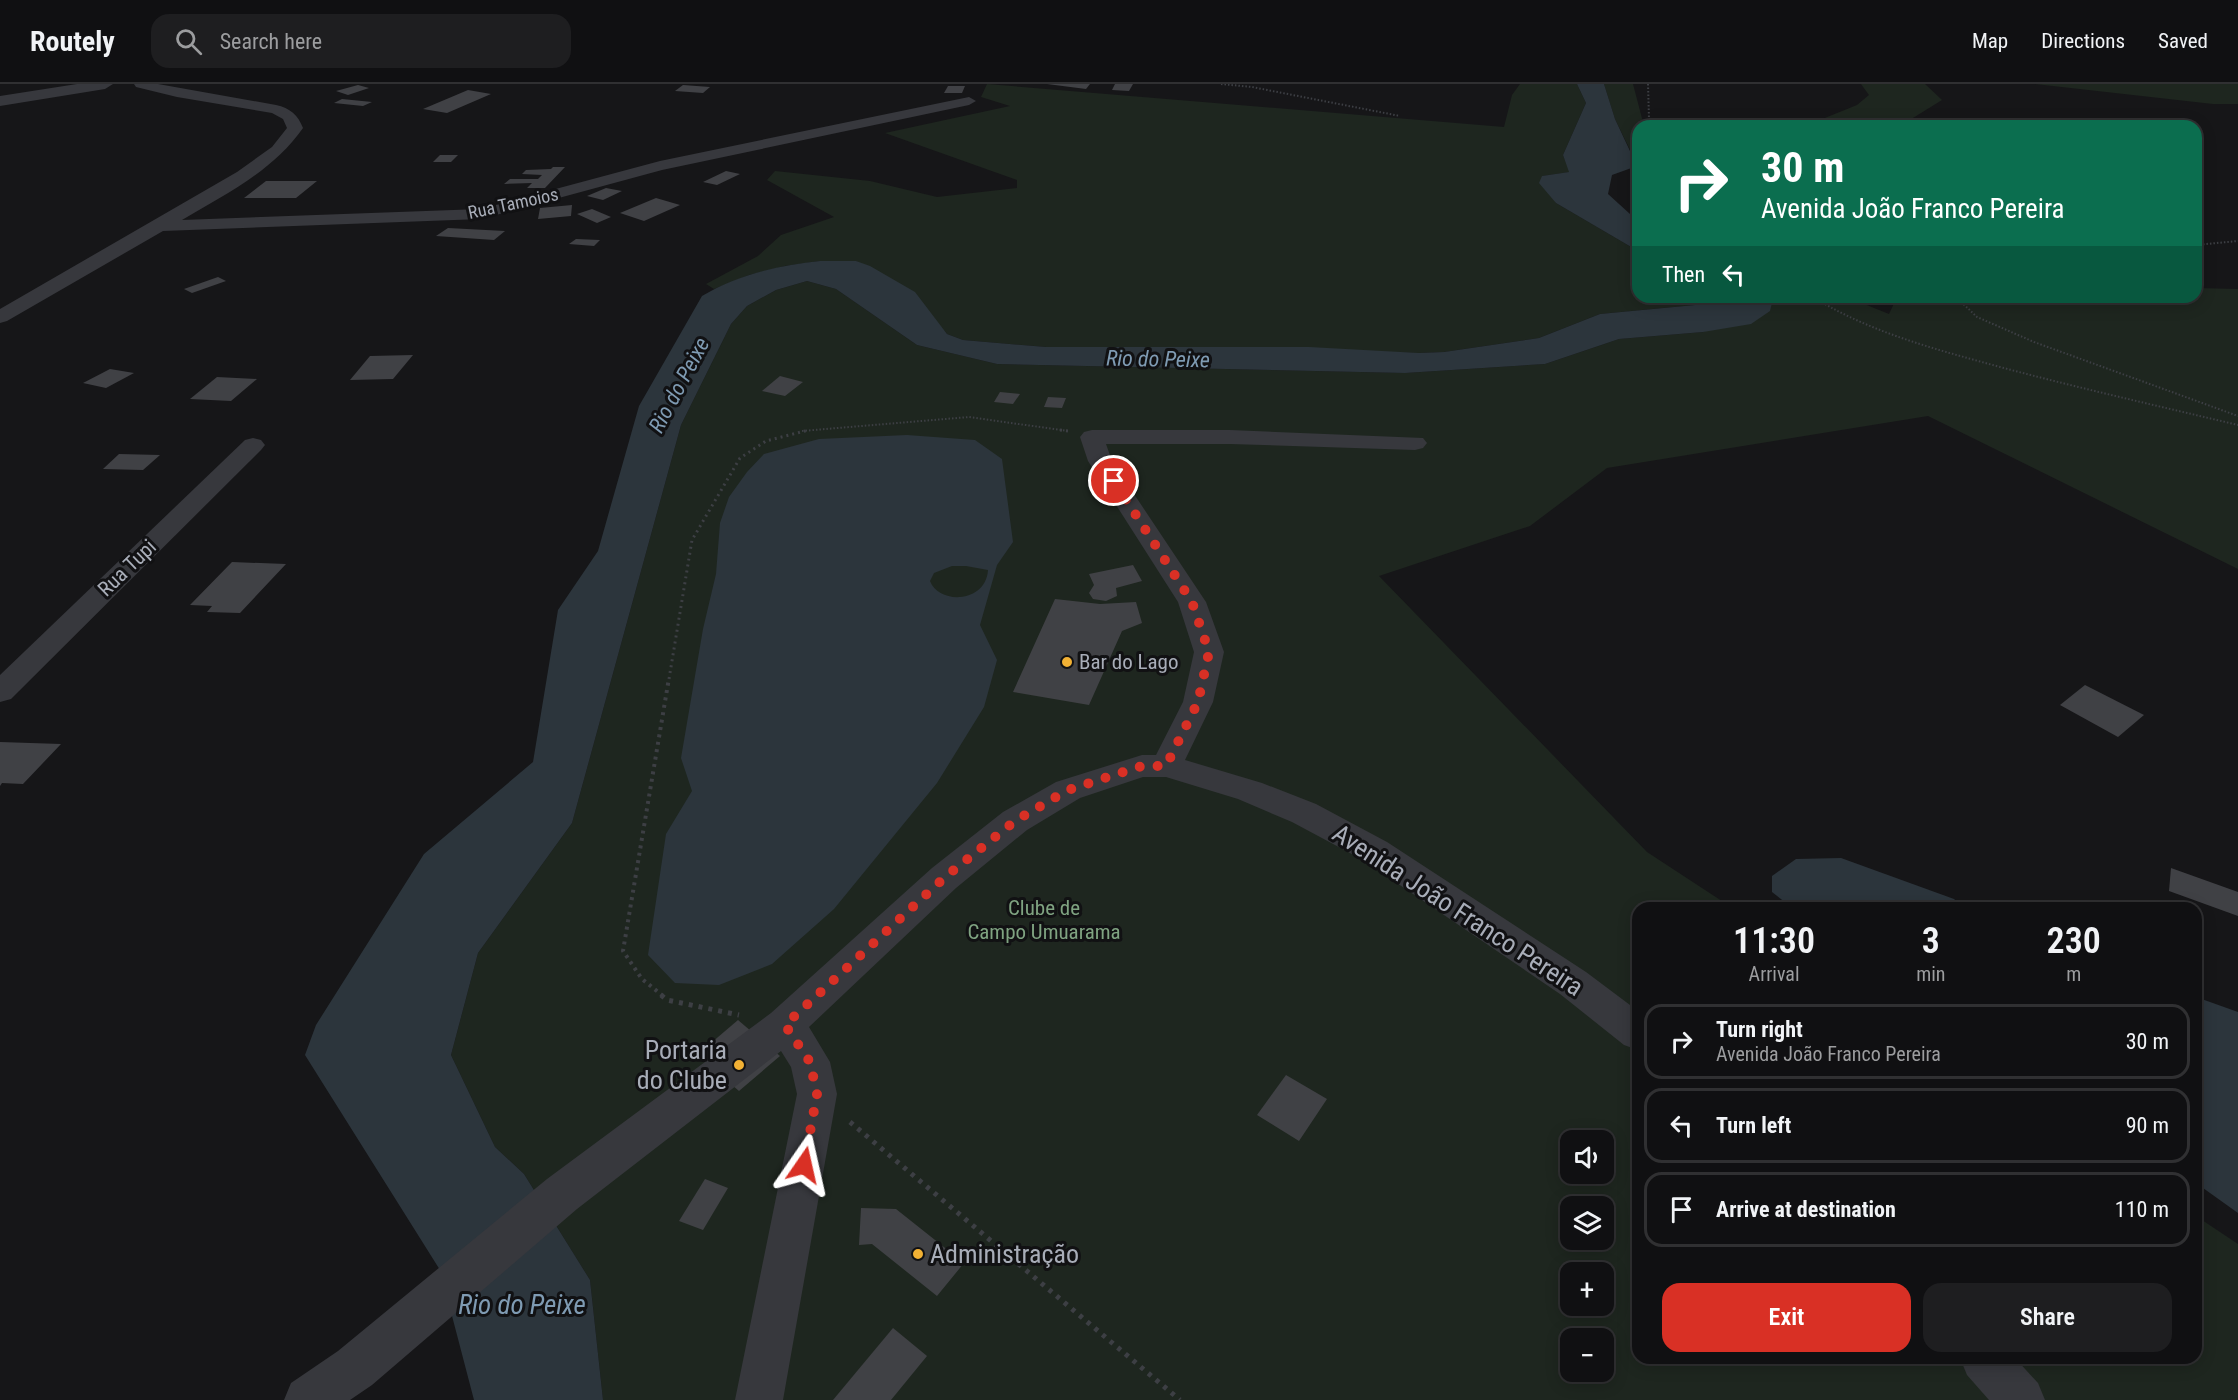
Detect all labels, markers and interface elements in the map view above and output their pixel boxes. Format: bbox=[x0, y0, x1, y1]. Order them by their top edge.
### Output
search box bbox=[151, 14, 571, 68]
text: Routely bbox=[30, 25, 115, 58]
icon: search bbox=[172, 25, 205, 58]
text: Search here bbox=[220, 29, 322, 54]
text: Map bbox=[1972, 29, 2008, 53]
text: Directions bbox=[2041, 29, 2125, 53]
text: Saved bbox=[2158, 29, 2208, 53]
text: 30 m bbox=[1761, 143, 1844, 192]
icon: right bbox=[1662, 144, 1740, 222]
street label: Rua Tamoios bbox=[466, 183, 560, 223]
text: Avenida João Franco Pereira bbox=[1761, 193, 2065, 225]
icon: left bbox=[1717, 258, 1750, 291]
text: Then bbox=[1662, 262, 1705, 287]
water label: Rio do Peixe bbox=[644, 333, 714, 437]
water label: Rio do Peixe bbox=[1106, 346, 1210, 372]
pin bbox=[1088, 455, 1139, 506]
icon: arrive bbox=[1097, 464, 1130, 497]
street label: Rua Tupi bbox=[93, 535, 161, 601]
place label: Bar do Lago bbox=[1079, 650, 1178, 674]
marker: Bar do Lago bbox=[1060, 655, 1074, 669]
street label: Avenida João Franco Pereira bbox=[1327, 818, 1589, 1002]
park label: Clube de Campo Umuarama bbox=[967, 896, 1121, 944]
text: 11:30 bbox=[1733, 920, 1815, 962]
text: 3 bbox=[1922, 920, 1940, 962]
text: 230 bbox=[2047, 920, 2101, 962]
text: Arrival bbox=[1749, 962, 1800, 986]
text: min bbox=[1916, 962, 1945, 986]
text: m bbox=[2066, 962, 2081, 986]
text: Turn right bbox=[1716, 1017, 1803, 1042]
icon: right bbox=[1665, 1025, 1698, 1058]
text: 30 m bbox=[2126, 1029, 2169, 1054]
place label: Portaria do Clube bbox=[637, 1035, 727, 1095]
text: Avenida João Franco Pereira bbox=[1716, 1042, 1941, 1066]
marker: Portaria do Clube bbox=[732, 1058, 746, 1072]
icon: left bbox=[1665, 1109, 1698, 1142]
text: Turn left bbox=[1716, 1113, 1791, 1138]
text: 90 m bbox=[2126, 1113, 2169, 1138]
map controls bbox=[1560, 1130, 1614, 1382]
button: sound bbox=[1560, 1130, 1614, 1184]
position arrow bbox=[772, 1133, 836, 1197]
icon: arrive bbox=[1665, 1193, 1698, 1226]
button: layers bbox=[1560, 1196, 1614, 1250]
text: Arrive at destination bbox=[1716, 1197, 1896, 1222]
text: 110 m bbox=[2115, 1197, 2169, 1222]
place label: Administração bbox=[930, 1239, 1079, 1269]
marker: Administração bbox=[911, 1247, 925, 1261]
button: + bbox=[1560, 1262, 1614, 1316]
button: Exit bbox=[1662, 1283, 1911, 1352]
button: Share bbox=[1923, 1283, 2172, 1352]
water label: Rio do Peixe bbox=[458, 1289, 586, 1321]
button: − bbox=[1560, 1328, 1614, 1382]

